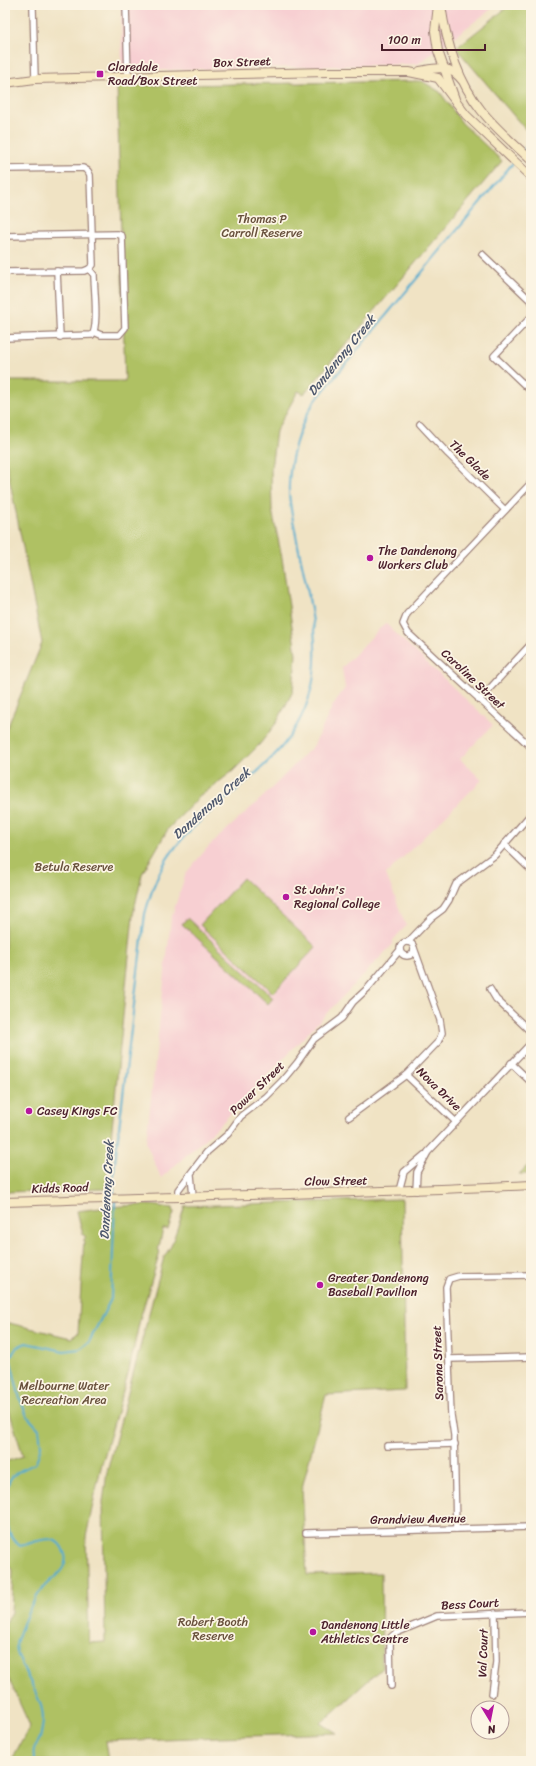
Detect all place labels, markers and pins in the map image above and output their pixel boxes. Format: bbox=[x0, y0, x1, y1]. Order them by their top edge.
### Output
place label: Claredale Road/Box Street bbox=[108, 56, 198, 92]
marker: Claredale Road/Box Street bbox=[95, 69, 105, 79]
place label: The Dandenong Workers Club bbox=[378, 540, 457, 576]
marker: The Dandenong Workers Club bbox=[365, 553, 375, 563]
place label: St John's Regional College bbox=[294, 879, 380, 915]
marker: St John's Regional College bbox=[281, 892, 291, 902]
place label: Casey Kings FC bbox=[37, 1100, 118, 1122]
marker: Casey Kings FC bbox=[24, 1106, 34, 1116]
place label: Greater Dandenong Baseball Pavilion bbox=[328, 1267, 429, 1303]
marker: Greater Dandenong Baseball Pavilion bbox=[315, 1280, 325, 1290]
place label: Dandenong Little Athletics Centre bbox=[320, 1614, 410, 1650]
marker: Dandenong Little Athletics Centre bbox=[308, 1627, 318, 1637]

